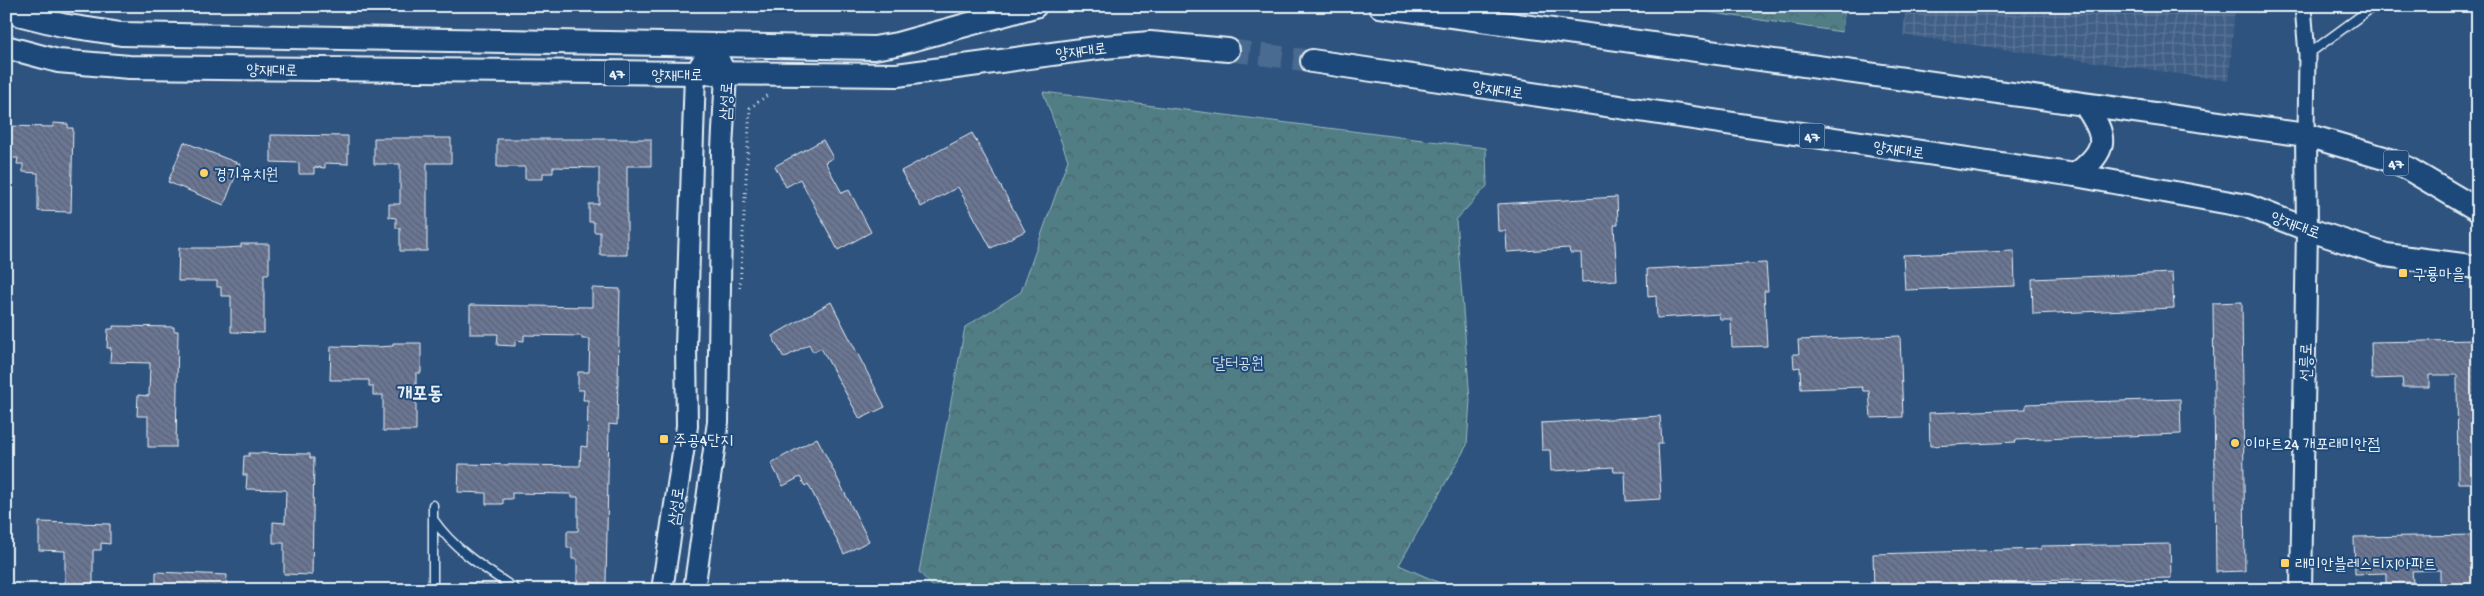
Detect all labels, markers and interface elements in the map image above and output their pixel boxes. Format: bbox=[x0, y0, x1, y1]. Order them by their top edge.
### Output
street label: 양재대로 bbox=[1055, 41, 1108, 66]
road number: 47 bbox=[604, 60, 630, 86]
street label: 양재대로 bbox=[246, 63, 298, 82]
street label: 양재대로 bbox=[651, 68, 703, 87]
street label: 양재대로 bbox=[1471, 79, 1524, 105]
street label: 삼성로 bbox=[718, 81, 739, 121]
road number: 47 bbox=[1800, 124, 1824, 148]
street label: 양재대로 bbox=[1872, 139, 1925, 165]
road number: 47 bbox=[2384, 150, 2408, 176]
marker: 경기유치원 bbox=[198, 167, 210, 179]
place label: 경기유치원 bbox=[214, 167, 278, 186]
street label: 양재대로 bbox=[2267, 210, 2322, 245]
place label: 구룡마을 bbox=[2413, 266, 2465, 286]
marker: 구룡마을 bbox=[2397, 267, 2409, 279]
street label: 선릉로 bbox=[2298, 343, 2318, 382]
park label: 달터공원 bbox=[1212, 355, 1264, 375]
district label: 개포동 bbox=[397, 384, 443, 407]
marker: 주공4단지 bbox=[658, 433, 670, 445]
place label: 주공4단지 bbox=[674, 433, 733, 452]
marker: 이마트24 개포래미안점 bbox=[2229, 437, 2241, 449]
place label: 이마트24 개포래미안점 bbox=[2245, 437, 2380, 456]
street label: 삼성로 bbox=[666, 486, 691, 527]
place label: 래미안블레스티지아파트 bbox=[2295, 556, 2437, 576]
marker: 래미안블레스티지아파트 bbox=[2279, 557, 2291, 569]

